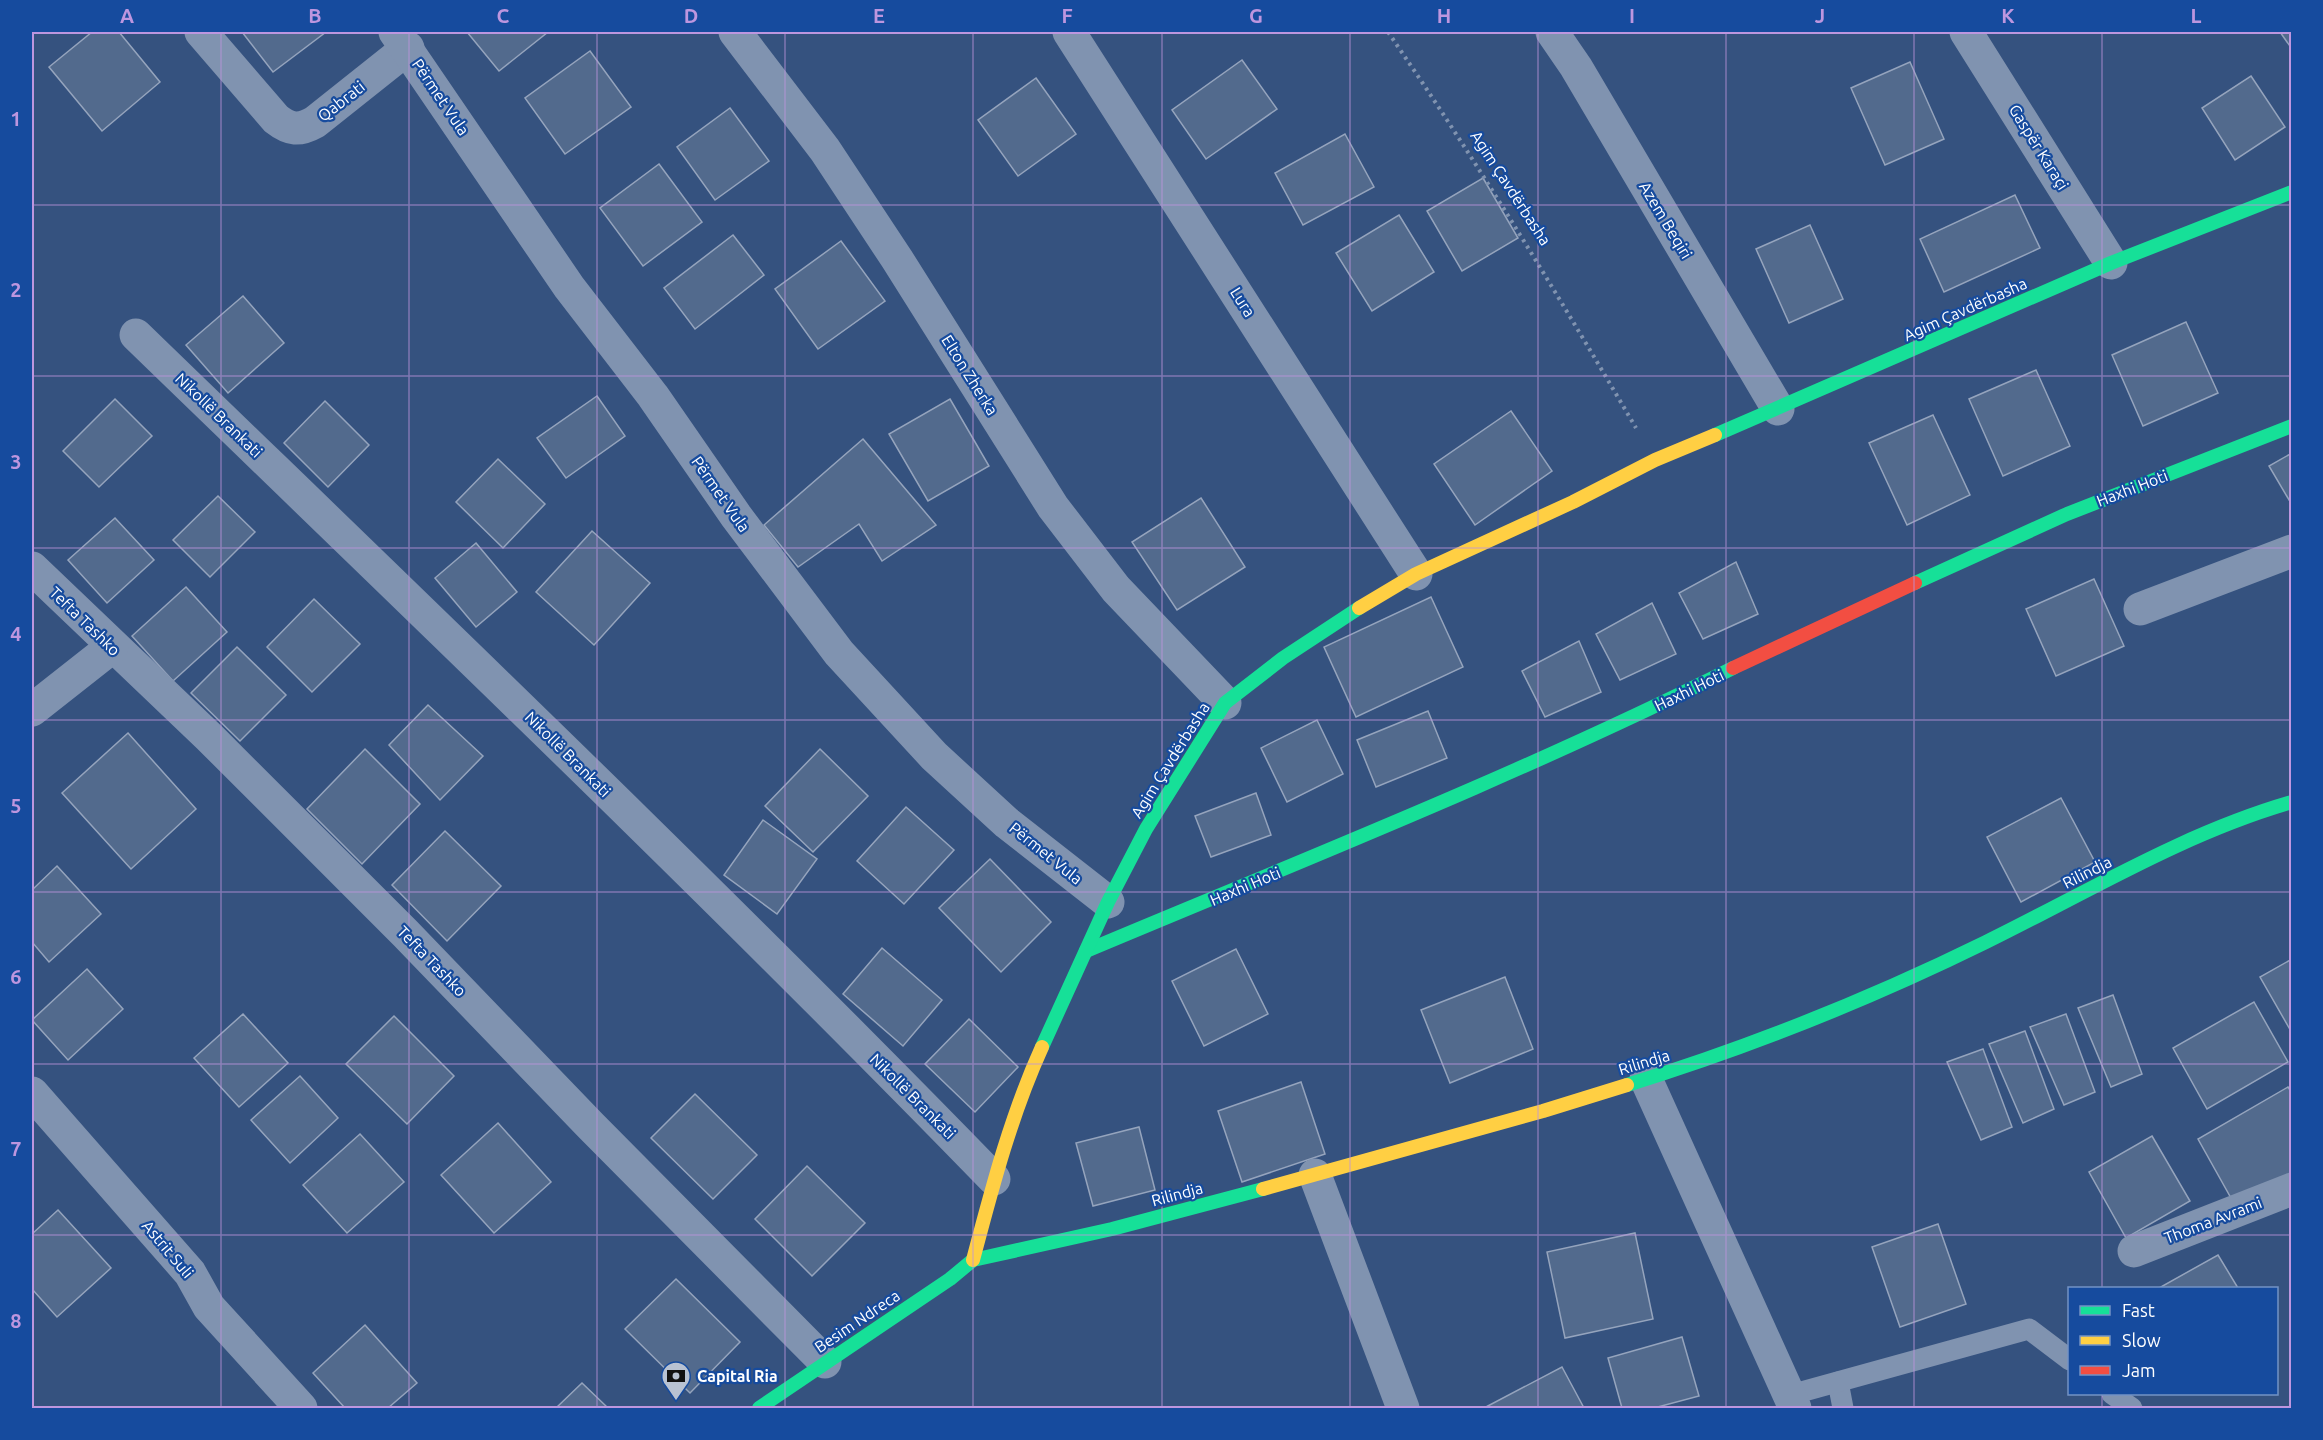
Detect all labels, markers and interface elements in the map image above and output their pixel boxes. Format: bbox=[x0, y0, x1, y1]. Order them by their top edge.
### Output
text: A bbox=[120, 4, 134, 27]
text: B bbox=[308, 4, 322, 27]
text: C bbox=[497, 4, 510, 27]
text: D bbox=[684, 4, 698, 27]
text: E bbox=[873, 4, 885, 27]
text: F bbox=[1061, 4, 1073, 27]
text: G bbox=[1249, 4, 1263, 27]
text: H bbox=[1437, 4, 1451, 27]
text: I bbox=[1629, 4, 1635, 27]
text: J bbox=[1815, 4, 1825, 27]
text: K bbox=[2001, 4, 2015, 27]
text: L bbox=[2191, 4, 2202, 27]
street label: Përmet Vula bbox=[409, 55, 473, 139]
street label: Qabrati bbox=[314, 77, 368, 125]
street label: Gaspër Karaçi bbox=[2006, 101, 2072, 193]
text: 1 bbox=[10, 107, 22, 130]
street label: Agim Çavdërbasha bbox=[1467, 127, 1555, 249]
street label: Azem Beqiri bbox=[1636, 178, 1696, 262]
street label: Agim Çavdërbasha bbox=[1901, 274, 2029, 344]
text: 2 bbox=[10, 278, 22, 301]
street label: Lura bbox=[1227, 284, 1259, 320]
street label: Elton Zherka bbox=[938, 332, 1002, 418]
street label: Nikollë Brankati bbox=[172, 369, 266, 461]
text: 3 bbox=[10, 450, 22, 473]
street label: Përmet Vula bbox=[688, 453, 754, 535]
street label: Haxhi Hoti bbox=[2094, 466, 2170, 510]
street label: Tefta Tashko bbox=[46, 583, 124, 659]
text: 4 bbox=[10, 622, 22, 645]
street label: Haxhi Hoti bbox=[1651, 666, 1727, 714]
street label: Agim Çavdërbasha bbox=[1127, 699, 1213, 821]
street label: Nikollë Brankati bbox=[522, 708, 614, 800]
text: 5 bbox=[10, 794, 22, 817]
street label: Përmet Vula bbox=[1006, 818, 1086, 888]
street label: Rilindja bbox=[2059, 852, 2115, 892]
street label: Haxhi Hoti bbox=[1207, 863, 1283, 909]
street label: Tefta Tashko bbox=[394, 922, 470, 1000]
text: 6 bbox=[10, 965, 22, 988]
street label: Rilindja bbox=[1616, 1046, 1672, 1078]
street label: Nikollë Brankati bbox=[867, 1050, 959, 1142]
text: 7 bbox=[10, 1137, 22, 1160]
street label: Rilindja bbox=[1149, 1179, 1205, 1209]
street label: Thoma Avrami bbox=[2162, 1193, 2264, 1247]
street label: Astrit Suli bbox=[139, 1217, 197, 1281]
street label: Besim Ndreca bbox=[811, 1286, 903, 1356]
legend bbox=[2068, 1287, 2278, 1395]
text: Fast bbox=[2122, 1300, 2155, 1320]
text: 8 bbox=[10, 1309, 22, 1332]
text: Slow bbox=[2122, 1330, 2161, 1350]
bank icon: Capital Ria bbox=[660, 1360, 692, 1402]
text: Jam bbox=[2122, 1360, 2156, 1380]
place label: Capital Ria bbox=[697, 1367, 778, 1385]

